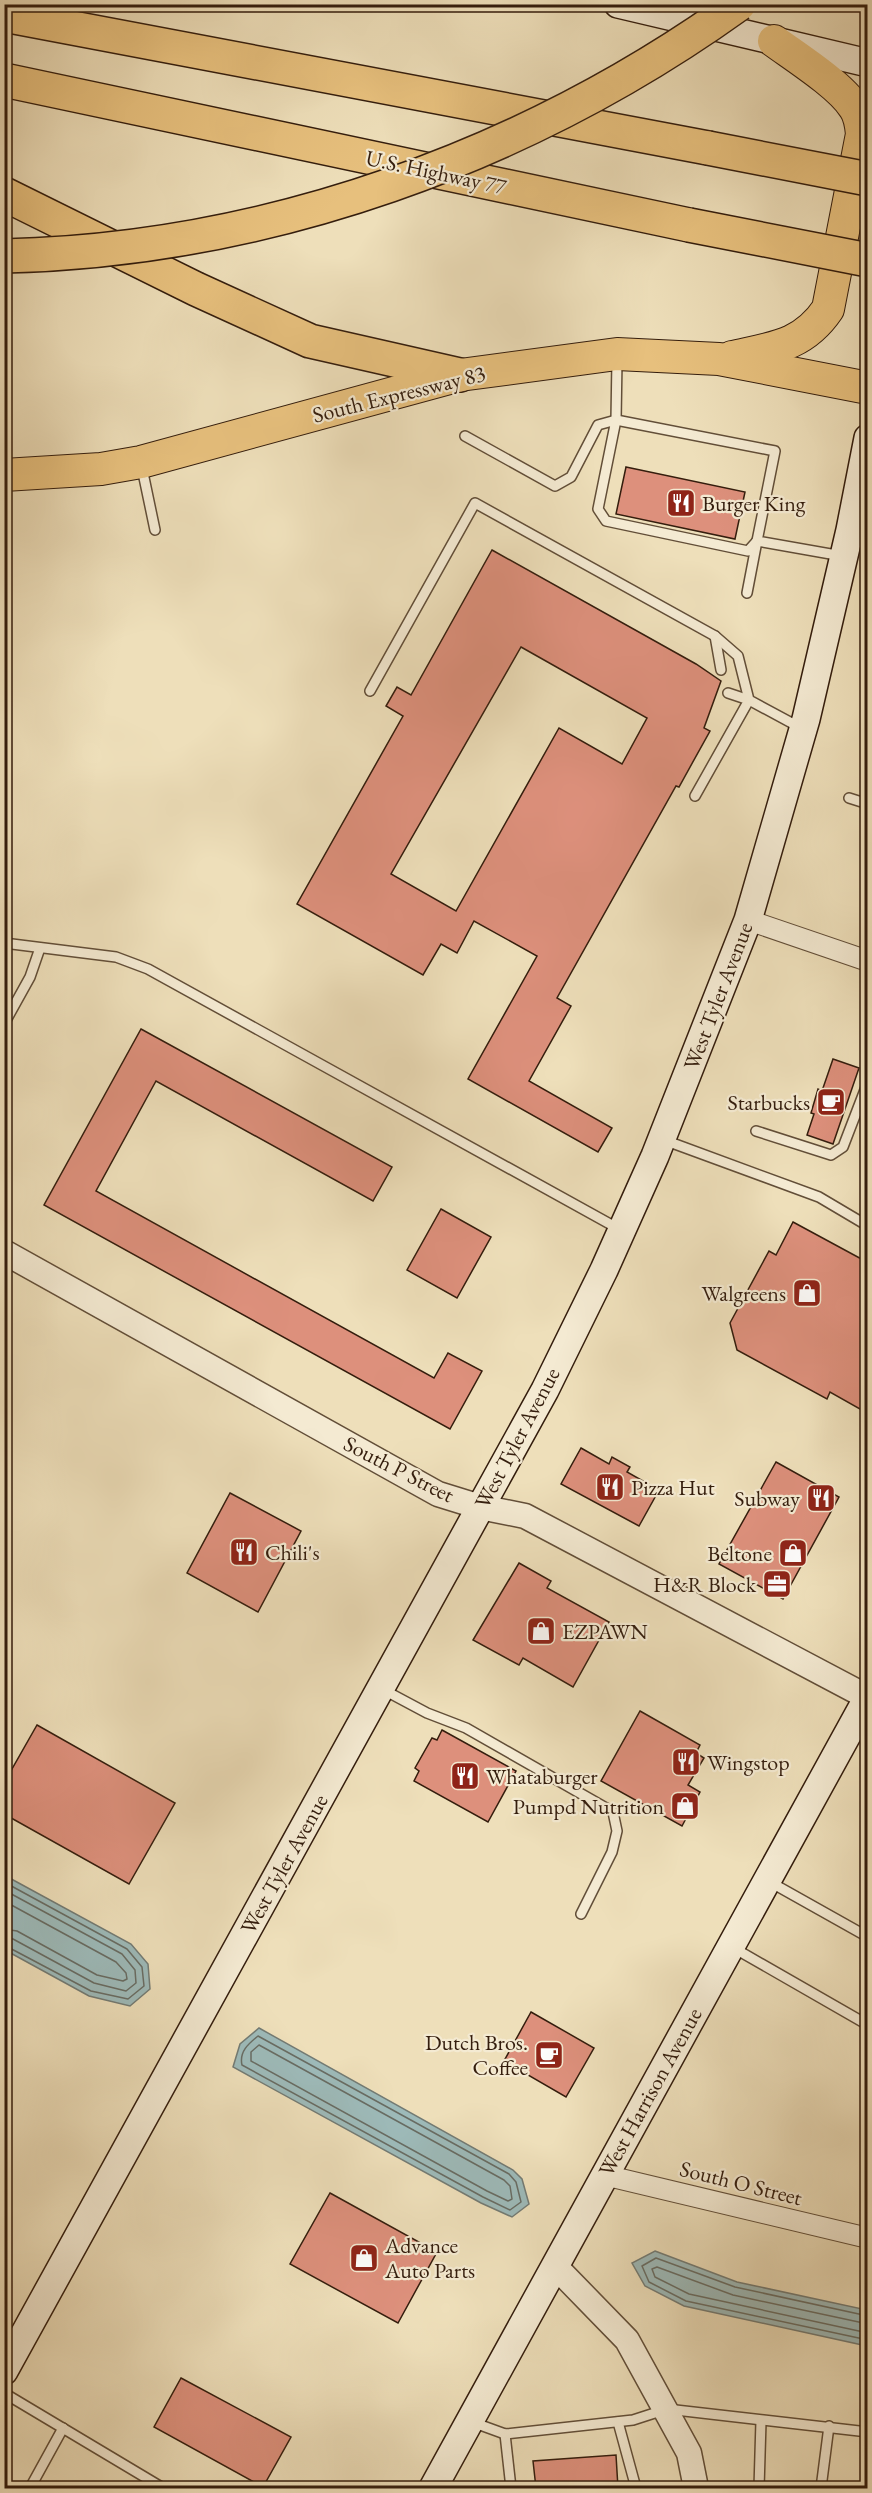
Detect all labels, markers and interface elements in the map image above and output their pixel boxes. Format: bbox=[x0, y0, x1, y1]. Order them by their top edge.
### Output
street label: U.S. Highway 77 bbox=[363, 143, 509, 201]
street label: South Expressway 83 bbox=[310, 358, 488, 430]
restaurant icon: Burger King bbox=[665, 487, 697, 519]
place label: Burger King bbox=[702, 489, 806, 518]
street label: West Tyler Avenue bbox=[677, 918, 760, 1074]
cafe icon: Starbucks bbox=[815, 1086, 847, 1118]
place label: Starbucks bbox=[727, 1088, 810, 1117]
shop icon: Walgreens bbox=[791, 1277, 823, 1309]
place label: Walgreens bbox=[701, 1279, 786, 1308]
street label: West Tyler Avenue bbox=[468, 1362, 567, 1514]
street label: South P Street bbox=[339, 1429, 459, 1509]
restaurant icon: Pizza Hut bbox=[594, 1471, 626, 1503]
place label: Pizza Hut bbox=[631, 1473, 715, 1502]
restaurant icon: Subway bbox=[805, 1482, 837, 1514]
place label: Subway bbox=[734, 1484, 800, 1513]
restaurant icon: Chili's bbox=[228, 1536, 260, 1568]
shop icon: Beltone bbox=[777, 1537, 809, 1569]
place label: Chili's bbox=[265, 1538, 320, 1567]
place label: Beltone bbox=[707, 1539, 772, 1568]
office icon: H&R Block bbox=[761, 1568, 793, 1600]
place label: H&R Block bbox=[653, 1570, 757, 1599]
shop icon: EZPAWN bbox=[525, 1615, 557, 1647]
place label: EZPAWN bbox=[562, 1617, 648, 1646]
restaurant icon: Wingstop bbox=[670, 1746, 702, 1778]
place label: Wingstop bbox=[707, 1748, 790, 1777]
restaurant icon: Whataburger bbox=[449, 1760, 481, 1792]
place label: Whataburger bbox=[486, 1762, 598, 1791]
street label: West Tyler Avenue bbox=[234, 1788, 335, 1939]
shop icon: Pumpd Nutrition bbox=[669, 1790, 701, 1822]
place label: Pumpd Nutrition bbox=[513, 1792, 664, 1821]
street label: West Harrison Avenue bbox=[592, 2002, 709, 2182]
place label: Dutch Bros. Coffee bbox=[425, 2028, 528, 2082]
cafe icon: Dutch Bros. Coffee bbox=[533, 2039, 565, 2071]
street label: South O Street bbox=[677, 2154, 805, 2212]
place label: Advance Auto Parts bbox=[384, 2231, 475, 2285]
shop icon: Advance Auto Parts bbox=[348, 2242, 380, 2274]

